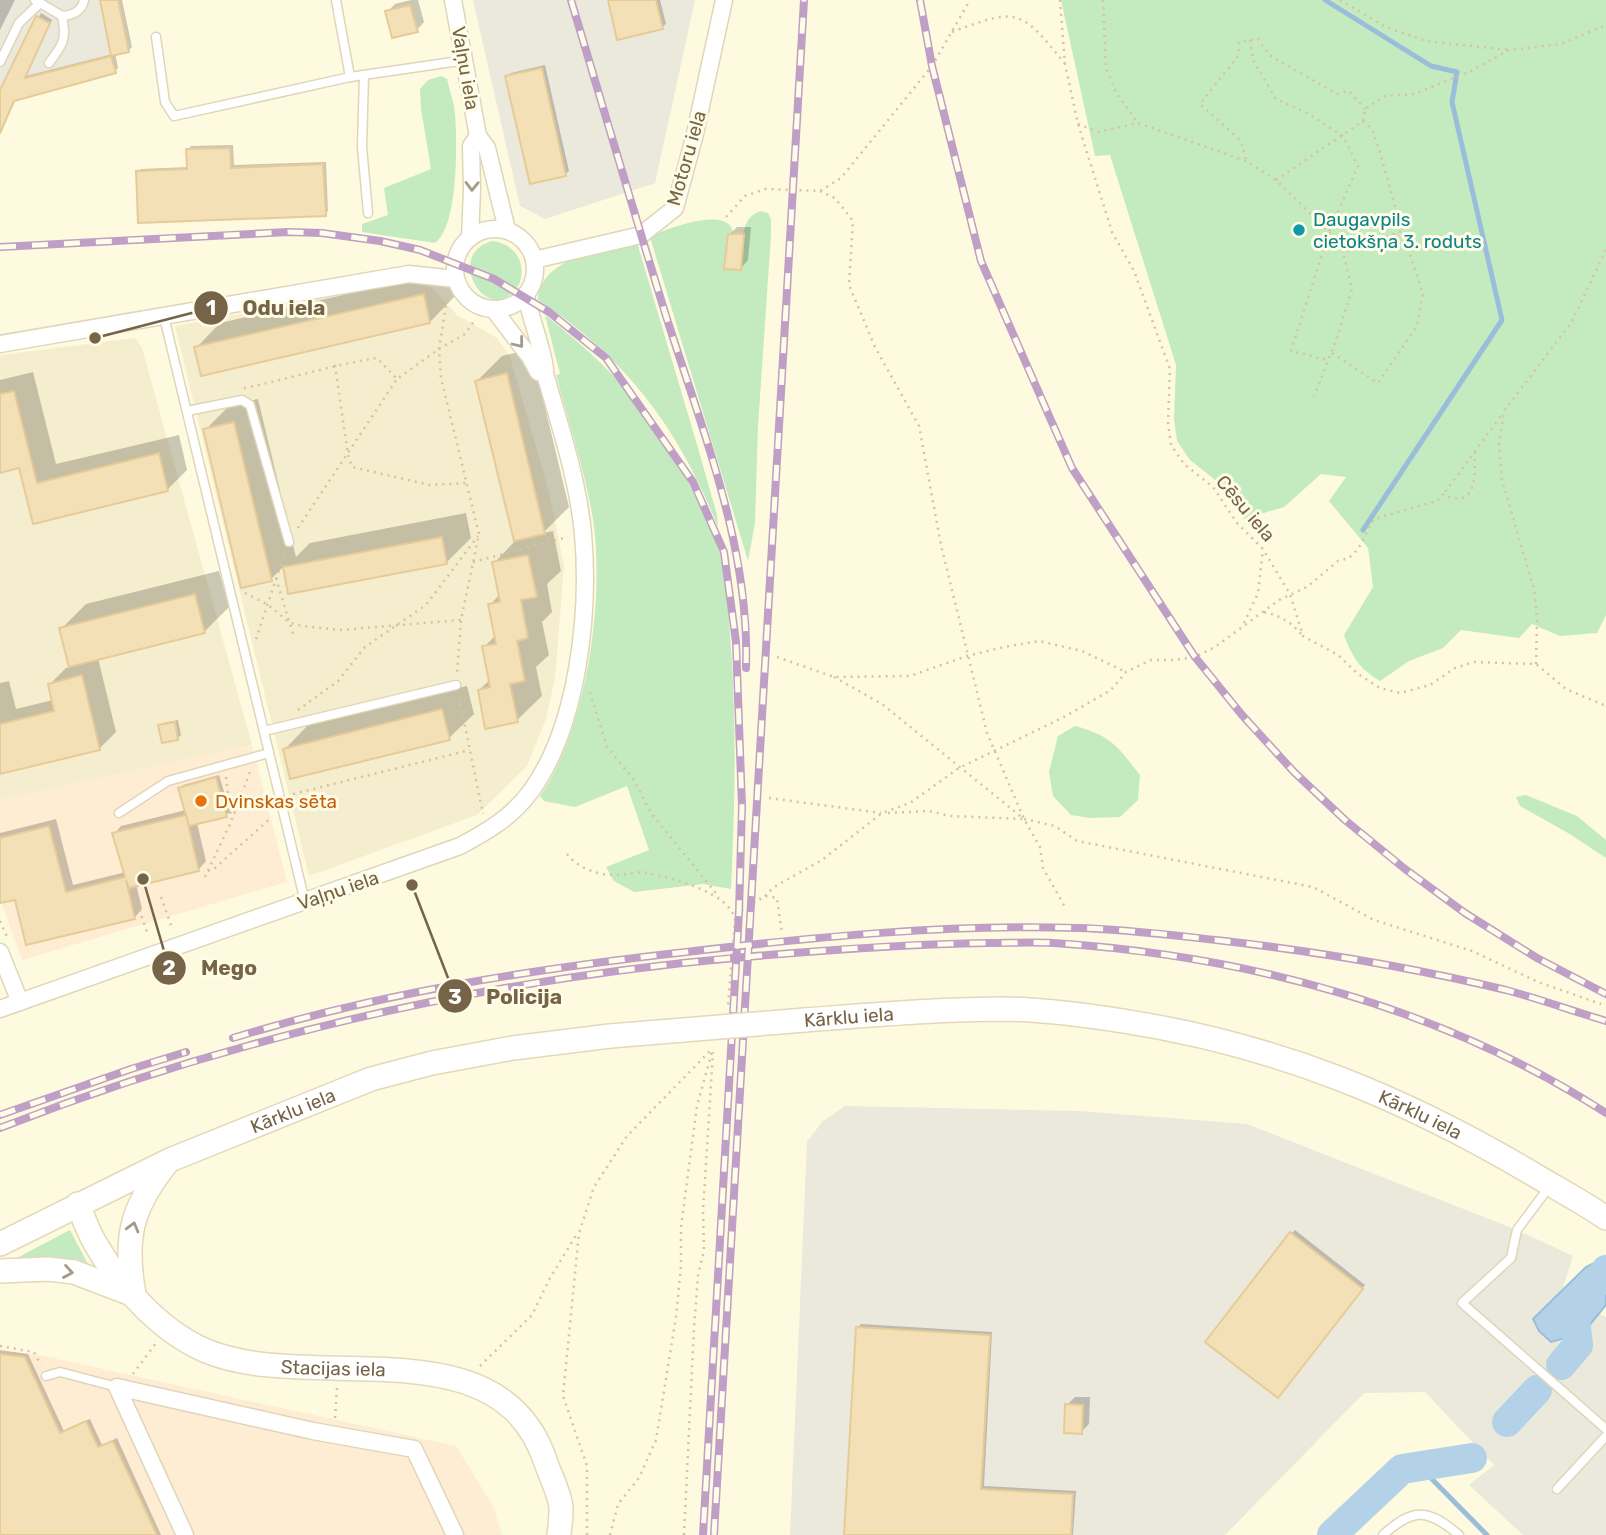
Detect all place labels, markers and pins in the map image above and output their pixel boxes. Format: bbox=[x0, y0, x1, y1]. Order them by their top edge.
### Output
place label: Daugavpils cietokšņa 3. roduts bbox=[1313, 208, 1482, 253]
marker: Daugavpils cietokšņa 3. roduts bbox=[1291, 222, 1307, 238]
callout: Odu iela bbox=[193, 287, 339, 329]
place label: Dvinskas sēta bbox=[215, 790, 337, 813]
marker: Dvinskas sēta bbox=[193, 793, 209, 809]
callout: Mego bbox=[152, 947, 271, 989]
callout: Policija bbox=[437, 975, 576, 1017]

